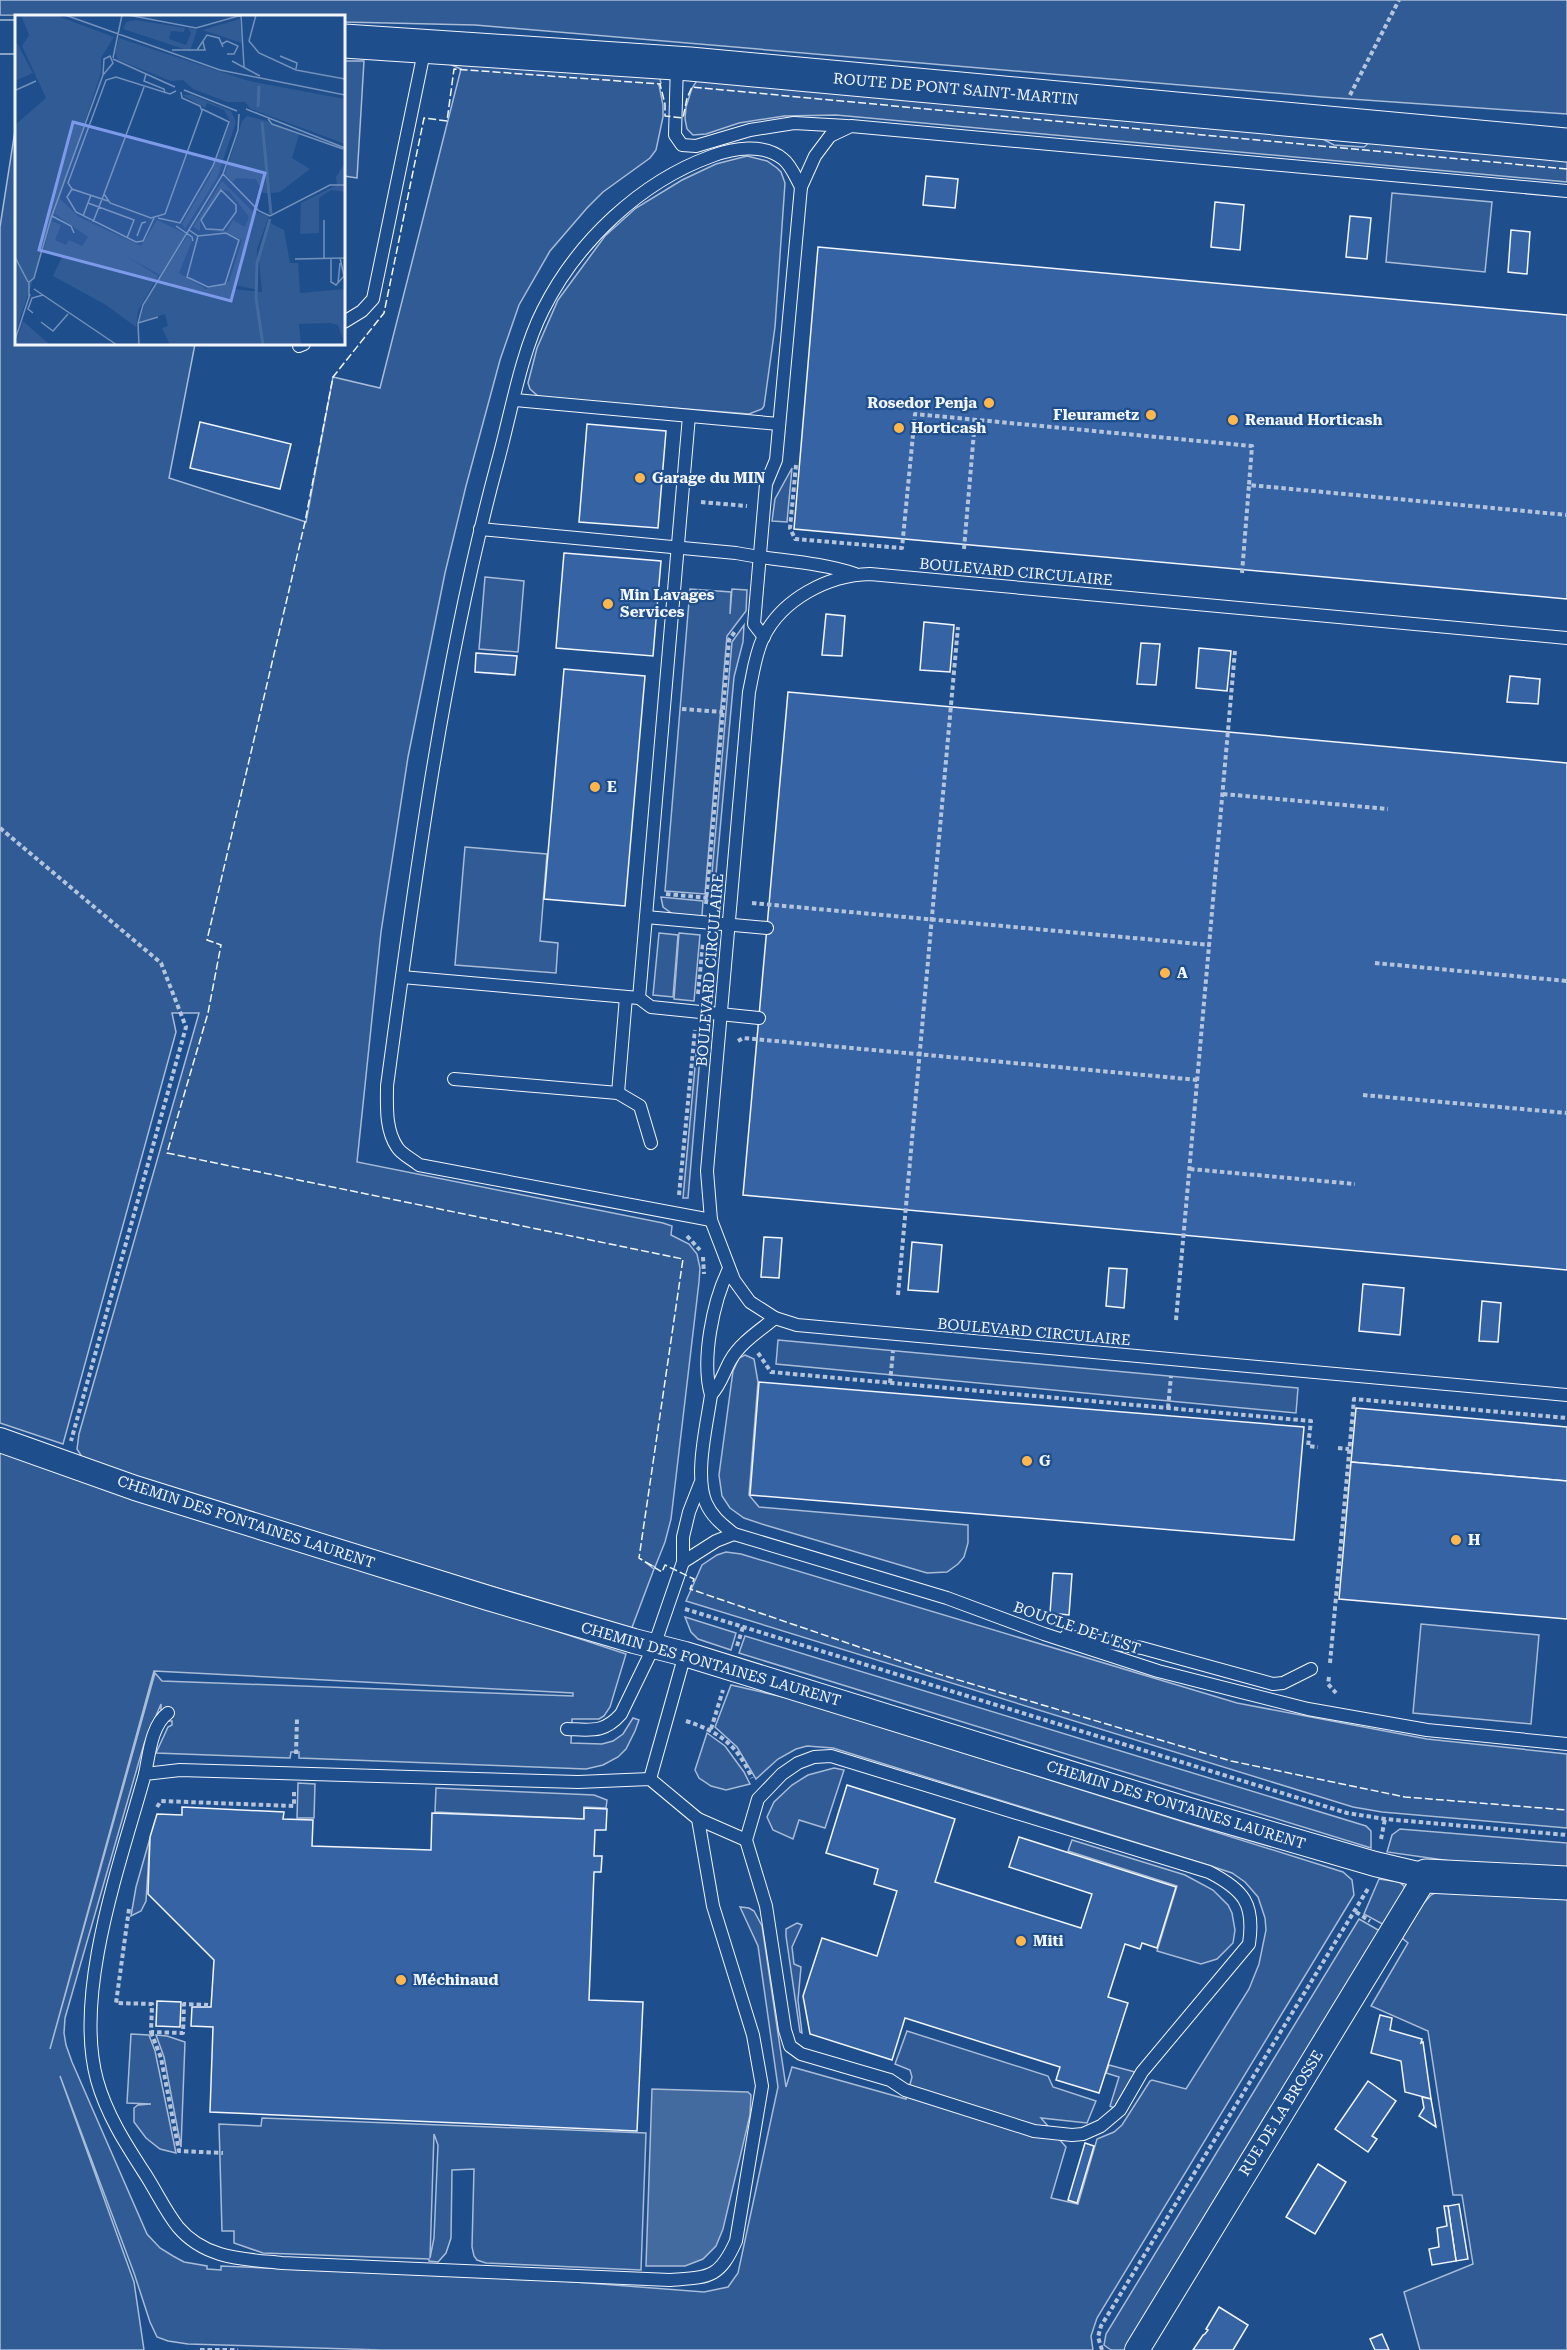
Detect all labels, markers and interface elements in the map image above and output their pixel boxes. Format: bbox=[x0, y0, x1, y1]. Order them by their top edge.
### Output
inset map bbox=[15, 15, 345, 345]
street label: ROUTE DE PONT SAINT-MARTIN bbox=[832, 69, 1080, 109]
place label: Rosedor Penja bbox=[867, 394, 977, 412]
marker: Rosedor Penja bbox=[982, 396, 996, 410]
place label: Fleurametz bbox=[1053, 406, 1139, 424]
marker: Fleurametz bbox=[1144, 408, 1158, 422]
place label: Renaud Horticash bbox=[1245, 411, 1383, 429]
marker: Renaud Horticash bbox=[1226, 413, 1240, 427]
place label: Horticash bbox=[911, 419, 986, 437]
marker: Horticash bbox=[892, 421, 906, 435]
place label: Garage du MIN bbox=[652, 469, 766, 487]
marker: Garage du MIN bbox=[633, 471, 647, 485]
street label: BOULEVARD CIRCULAIRE bbox=[919, 555, 1113, 589]
place label: Min Lavages Services bbox=[620, 586, 715, 621]
marker: Min Lavages Services bbox=[601, 597, 615, 611]
place label: E bbox=[607, 778, 617, 796]
marker: E bbox=[588, 780, 602, 794]
street label: BOULEVARD CIRCULAIRE bbox=[693, 873, 727, 1067]
place label: A bbox=[1177, 964, 1188, 982]
marker: A bbox=[1158, 966, 1172, 980]
street label: BOULEVARD CIRCULAIRE bbox=[937, 1315, 1131, 1349]
place label: G bbox=[1039, 1452, 1051, 1470]
marker: G bbox=[1020, 1454, 1034, 1468]
street label: CHEMIN DES FONTAINES LAURENT bbox=[115, 1472, 377, 1572]
place label: H bbox=[1468, 1531, 1480, 1549]
marker: H bbox=[1449, 1533, 1463, 1547]
street label: BOUCLE DE L'EST bbox=[1011, 1598, 1143, 1658]
street label: CHEMIN DES FONTAINES LAURENT bbox=[579, 1618, 843, 1710]
street label: CHEMIN DES FONTAINES LAURENT bbox=[1044, 1757, 1308, 1853]
place label: Miti bbox=[1033, 1932, 1064, 1950]
marker: Miti bbox=[1014, 1934, 1028, 1948]
place label: Méchinaud bbox=[413, 1971, 499, 1989]
marker: Méchinaud bbox=[394, 1973, 408, 1987]
street label: RUE DE LA BROSSE bbox=[1235, 2047, 1327, 2179]

